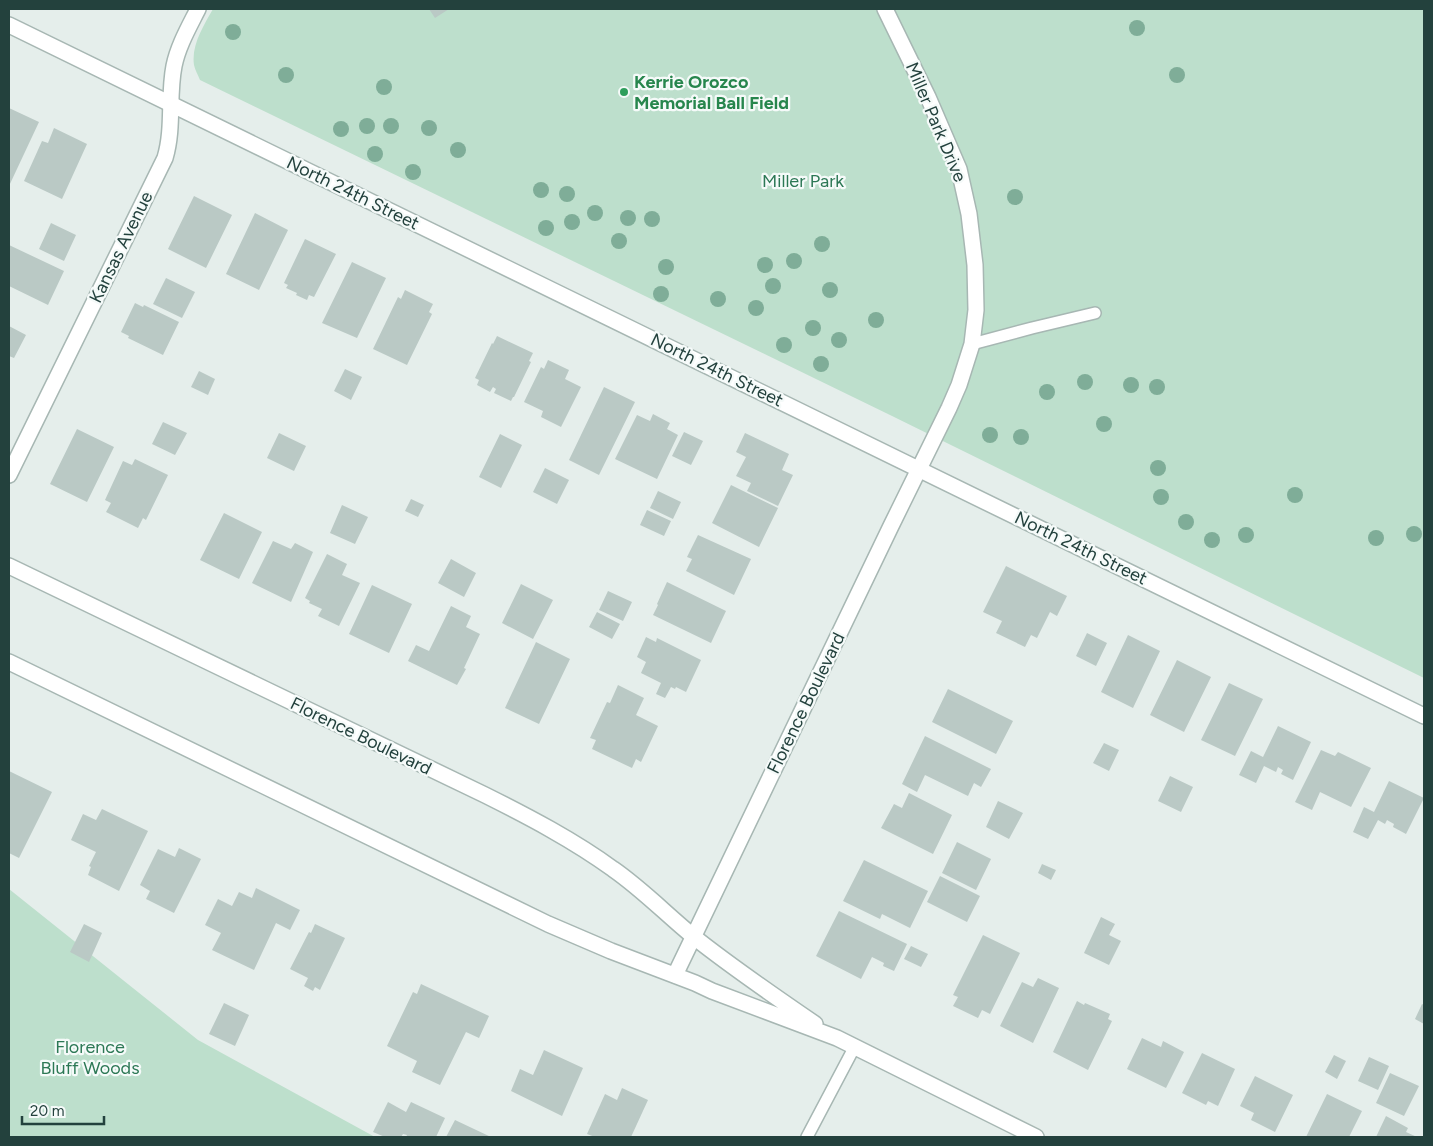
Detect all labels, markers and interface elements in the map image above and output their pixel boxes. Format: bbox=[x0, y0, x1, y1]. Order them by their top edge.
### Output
street label: Miller Park Drive bbox=[901, 59, 971, 185]
place label: Kerrie Orozco Memorial Ball Field bbox=[634, 71, 789, 114]
marker: Kerrie Orozco Memorial Ball Field bbox=[618, 86, 630, 98]
street label: North 24th Street bbox=[283, 151, 423, 235]
park label: Miller Park bbox=[762, 170, 844, 192]
street label: Kansas Avenue bbox=[85, 188, 158, 306]
street label: North 24th Street bbox=[647, 328, 787, 412]
street label: North 24th Street bbox=[1011, 506, 1151, 590]
street label: Florence Boulevard bbox=[762, 629, 850, 777]
street label: Florence Boulevard bbox=[287, 692, 435, 780]
park label: Florence Bluff Woods bbox=[40, 1036, 140, 1079]
scale bar bbox=[22, 1094, 105, 1126]
text: 20 m bbox=[30, 1102, 64, 1120]

